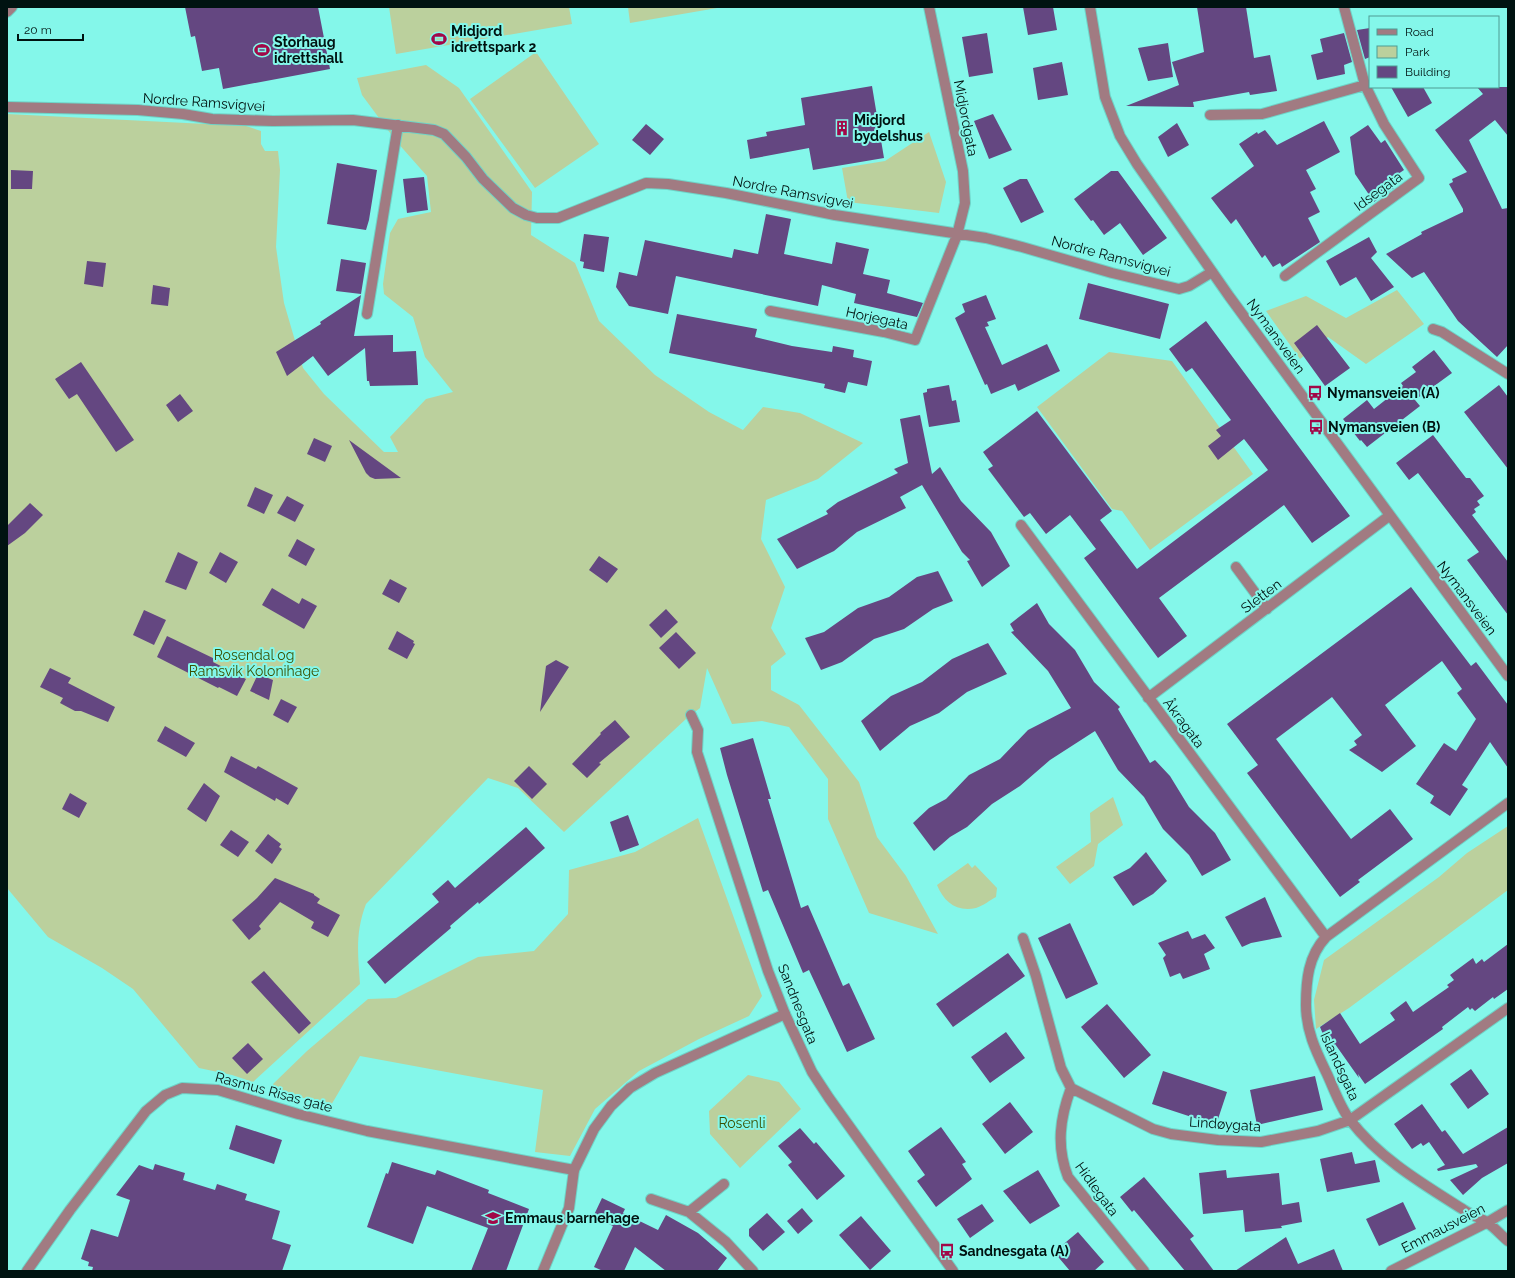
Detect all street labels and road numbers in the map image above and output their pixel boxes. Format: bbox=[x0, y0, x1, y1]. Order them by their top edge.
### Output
street label: Midjordgata bbox=[951, 78, 981, 158]
street label: Nordre Ramsvigvei bbox=[142, 90, 266, 114]
street label: Idsegata bbox=[1351, 168, 1405, 214]
street label: Nordre Ramsvigvei bbox=[731, 172, 855, 212]
street label: Nordre Ramsvigvei bbox=[1050, 232, 1172, 280]
street label: Nymansveien bbox=[1244, 295, 1308, 377]
street label: Horjegata bbox=[844, 304, 910, 332]
street label: Nymansveien bbox=[1434, 558, 1500, 638]
street label: Sletten bbox=[1238, 576, 1284, 616]
street label: Åkragata bbox=[1160, 694, 1209, 751]
street label: Sandnesgata bbox=[775, 962, 821, 1046]
street label: Islandsgata bbox=[1317, 1029, 1363, 1103]
street label: Rasmus Risas gate bbox=[214, 1069, 334, 1115]
street label: Lindøygata bbox=[1189, 1114, 1261, 1134]
street label: Hidlegata bbox=[1072, 1159, 1122, 1219]
street label: Emmausveien bbox=[1399, 1200, 1487, 1256]

